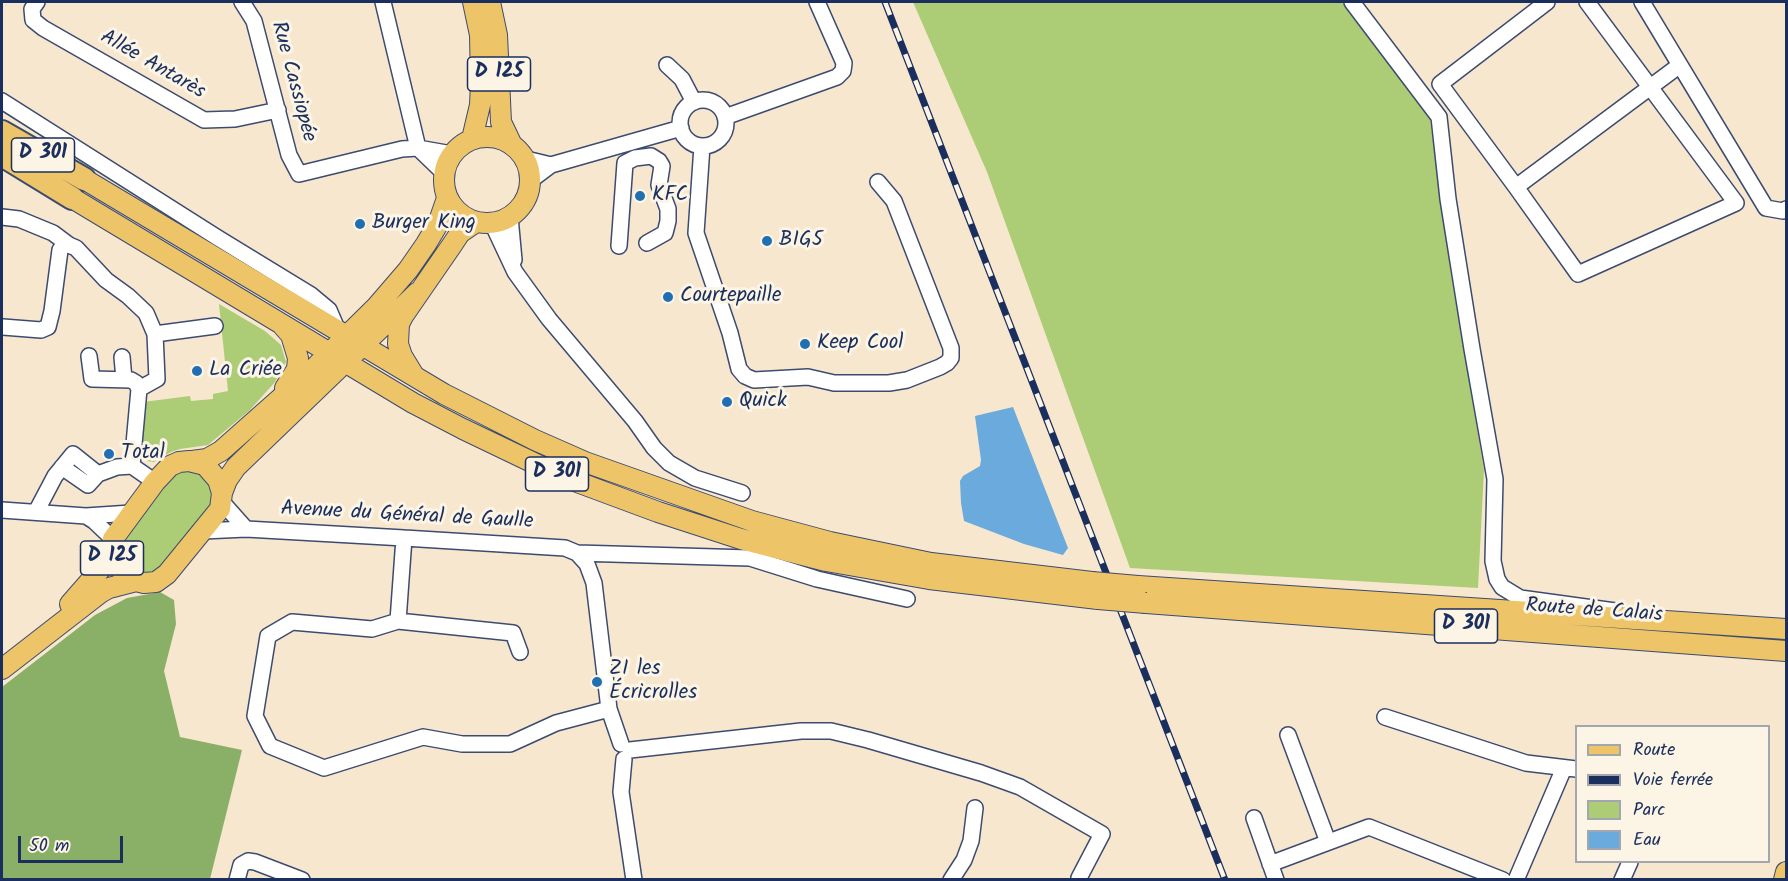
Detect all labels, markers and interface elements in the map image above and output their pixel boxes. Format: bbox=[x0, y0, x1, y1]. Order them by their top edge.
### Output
street label: Rue Cassiopée bbox=[264, 19, 320, 145]
street label: Allée Antarès bbox=[95, 26, 209, 106]
road number: D 125 bbox=[468, 57, 530, 91]
road number: D 301 bbox=[12, 138, 74, 172]
place label: KFC bbox=[652, 183, 688, 209]
marker: KFC bbox=[633, 189, 647, 203]
place label: Burger King bbox=[372, 211, 476, 237]
marker: Burger King bbox=[353, 217, 367, 231]
place label: BIG5 bbox=[779, 228, 823, 254]
marker: BIG5 bbox=[760, 234, 774, 248]
place label: Courtepaille bbox=[680, 284, 781, 310]
marker: Courtepaille bbox=[661, 290, 675, 304]
place label: Keep Cool bbox=[817, 331, 904, 357]
marker: Keep Cool bbox=[798, 337, 812, 351]
place label: La Criée bbox=[209, 358, 282, 384]
marker: La Criée bbox=[190, 364, 204, 378]
place label: Quick bbox=[739, 389, 787, 415]
marker: Quick bbox=[720, 395, 734, 409]
place label: Total bbox=[121, 441, 165, 467]
marker: Total bbox=[102, 447, 116, 461]
road number: D 301 bbox=[526, 457, 588, 491]
street label: Avenue du Général de Gaulle bbox=[280, 498, 534, 536]
road number: D 125 bbox=[80, 541, 144, 575]
street label: Route de Calais bbox=[1524, 595, 1664, 629]
road number: D 301 bbox=[1434, 609, 1498, 643]
place label: ZI les Écricrolles bbox=[609, 657, 697, 707]
marker: ZI les Écricrolles bbox=[590, 675, 604, 689]
legend bbox=[1575, 725, 1770, 863]
text: Route bbox=[1633, 736, 1675, 765]
text: Voie ferrée bbox=[1633, 766, 1713, 795]
text: Parc bbox=[1633, 796, 1665, 825]
scale bar bbox=[21, 824, 126, 862]
text: Eau bbox=[1633, 826, 1661, 855]
text: 50 m bbox=[29, 832, 69, 861]

